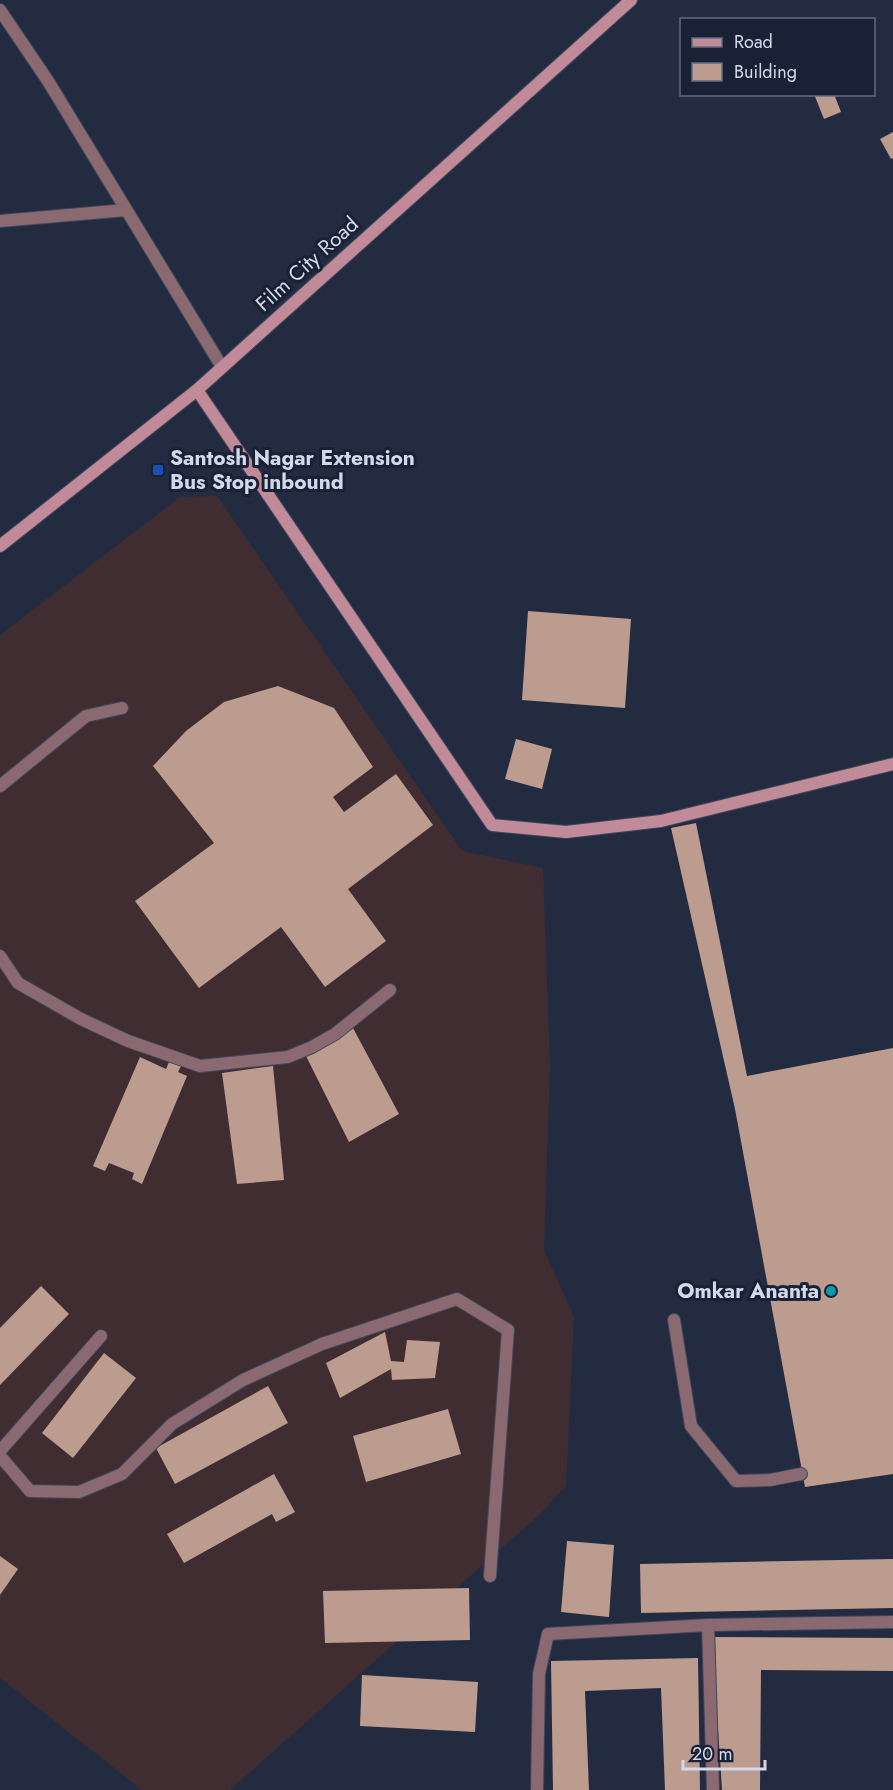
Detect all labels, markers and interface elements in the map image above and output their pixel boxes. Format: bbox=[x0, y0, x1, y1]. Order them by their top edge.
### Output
legend bbox=[680, 18, 875, 96]
text: Road bbox=[734, 29, 773, 55]
text: Building bbox=[734, 59, 797, 85]
street label: Film City Road bbox=[249, 210, 365, 318]
place label: Santosh Nagar Extension Bus Stop inbound bbox=[170, 443, 415, 497]
marker: Santosh Nagar Extension Bus Stop inbound bbox=[151, 463, 165, 477]
place label: Omkar Ananta bbox=[677, 1276, 819, 1306]
marker: Omkar Ananta bbox=[824, 1284, 838, 1298]
scale bar bbox=[683, 1733, 766, 1771]
text: 20 m bbox=[692, 1741, 732, 1767]

